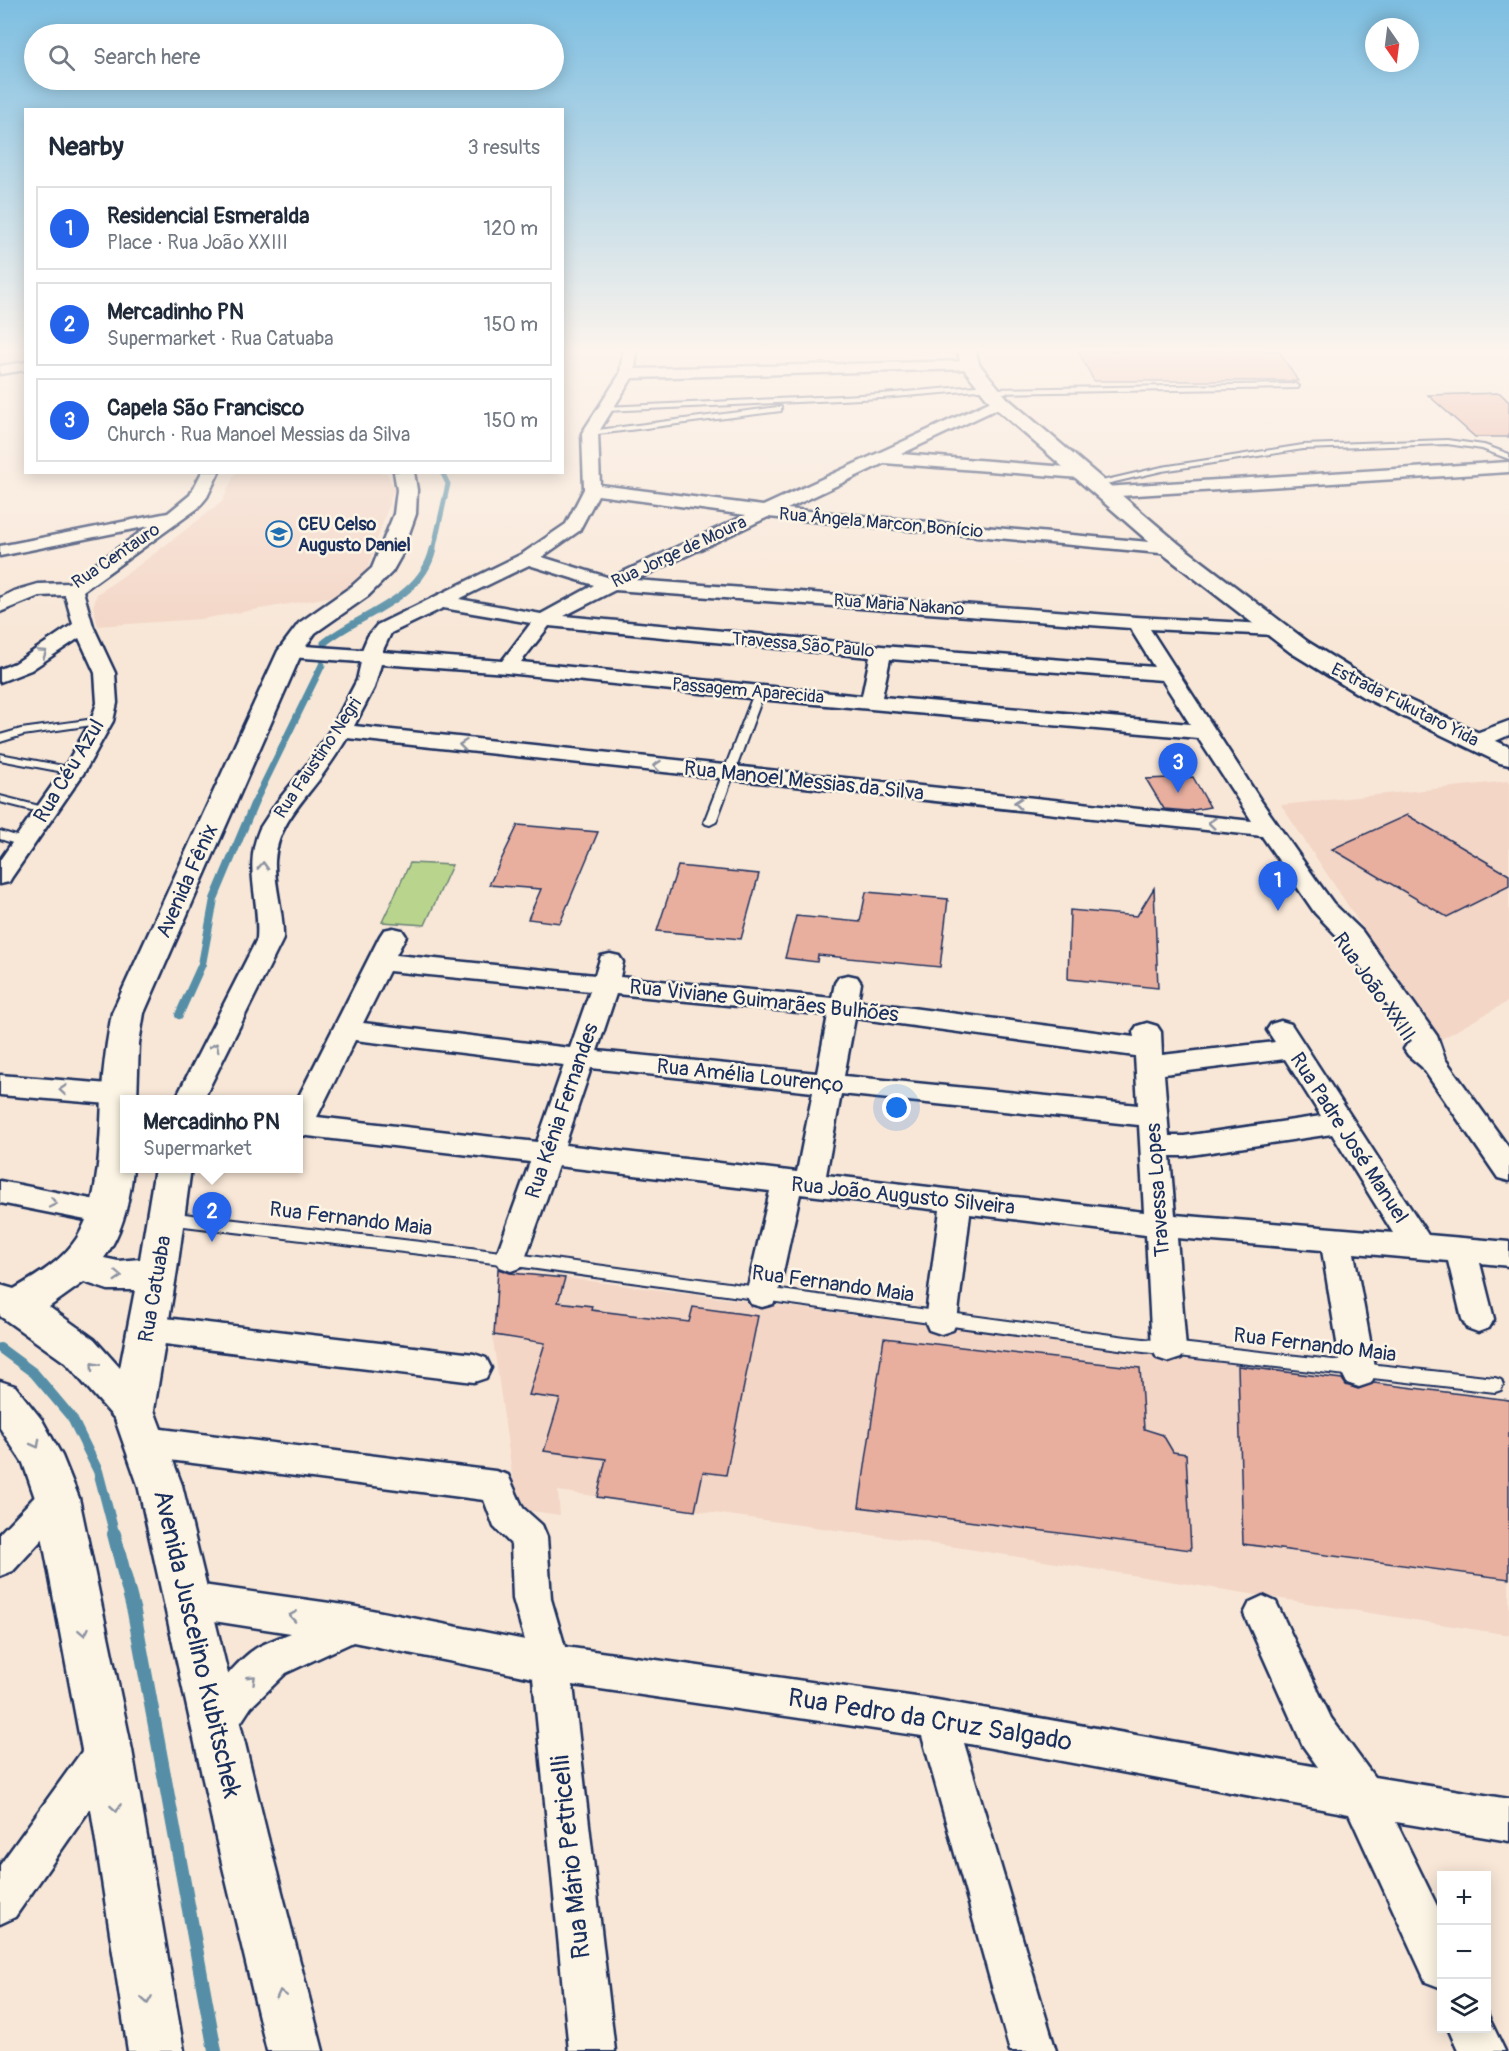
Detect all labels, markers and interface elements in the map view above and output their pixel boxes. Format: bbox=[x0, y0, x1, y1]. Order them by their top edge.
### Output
north arrow bbox=[1365, 18, 1419, 72]
search box bbox=[24, 24, 564, 90]
icon: search bbox=[45, 41, 78, 74]
text: Search here bbox=[93, 43, 200, 71]
text: Nearby bbox=[48, 131, 124, 163]
text: 3 results bbox=[468, 135, 540, 160]
text: Residencial Esmeralda bbox=[107, 202, 310, 230]
text: 1 bbox=[66, 216, 73, 241]
text: 120 m bbox=[483, 216, 538, 241]
text: Place · Rua João XXIII bbox=[107, 230, 288, 255]
text: Mercadinho PN bbox=[107, 298, 244, 326]
text: 2 bbox=[64, 312, 75, 337]
text: 150 m bbox=[484, 312, 538, 337]
text: Supermarket · Rua Catuaba bbox=[107, 326, 334, 351]
text: Capela São Francisco bbox=[107, 394, 304, 422]
text: 3 bbox=[64, 408, 75, 433]
text: 150 m bbox=[484, 408, 538, 433]
text: Church · Rua Manoel Messias da Silva bbox=[107, 422, 410, 447]
street label: Rua Ângela Marcon Bonício bbox=[778, 503, 984, 543]
street label: Rua Jorge de Moura bbox=[608, 511, 750, 593]
place label: CEU Celso Augusto Daniel bbox=[298, 513, 411, 557]
street label: Rua Centauro bbox=[68, 518, 165, 594]
school or university icon: CEU Celso Augusto Daniel bbox=[264, 519, 294, 549]
street label: Rua Maria Nakano bbox=[833, 589, 966, 621]
street label: Travessa São Paulo bbox=[731, 627, 876, 663]
one-way arrow bbox=[36, 649, 47, 660]
street label: Estrada Fukutaro Yida bbox=[1327, 658, 1483, 752]
street label: Passagem Aparecida bbox=[671, 673, 825, 709]
street label: Rua Faustino Negri bbox=[269, 693, 367, 823]
street label: Rua Céu Azul bbox=[27, 714, 111, 828]
one-way arrow bbox=[458, 739, 467, 752]
pin: 3 bbox=[1158, 744, 1198, 793]
street label: Rua Manoel Messias da Silva bbox=[683, 755, 925, 807]
one-way arrow bbox=[652, 760, 661, 772]
one-way arrow bbox=[1013, 797, 1022, 810]
one-way arrow bbox=[1207, 818, 1216, 830]
street label: Avenida Fênix bbox=[150, 820, 224, 942]
one-way arrow bbox=[257, 862, 270, 871]
pin: 1 bbox=[1258, 862, 1298, 911]
street label: Rua João XXIII bbox=[1327, 927, 1421, 1047]
street label: Rua Viviane Guimarães Bulhões bbox=[628, 973, 900, 1029]
street label: Rua Kênia Fernandes bbox=[519, 1019, 605, 1202]
one-way arrow bbox=[208, 1043, 219, 1053]
street label: Rua Padre José Manuel bbox=[1284, 1047, 1414, 1229]
street label: Rua Amélia Lourenço bbox=[655, 1053, 845, 1099]
one-way arrow bbox=[58, 1084, 67, 1097]
your location bbox=[882, 1093, 911, 1122]
popup bbox=[120, 1095, 303, 1173]
text: Mercadinho PN bbox=[143, 1108, 280, 1136]
street label: Travessa Lopes bbox=[1140, 1122, 1176, 1258]
text: Supermarket bbox=[143, 1136, 252, 1161]
street label: Rua João Augusto Silveira bbox=[790, 1171, 1016, 1221]
pin: 2 bbox=[192, 1192, 232, 1242]
one-way arrow bbox=[48, 1195, 58, 1208]
street label: Rua Fernando Maia bbox=[268, 1196, 434, 1242]
street label: Rua Catuaba bbox=[132, 1233, 178, 1345]
street label: Rua Fernando Maia bbox=[750, 1259, 916, 1309]
one-way arrow bbox=[113, 1269, 122, 1282]
street label: Rua Fernando Maia bbox=[1232, 1322, 1398, 1368]
one-way arrow bbox=[90, 1362, 101, 1373]
one-way arrow bbox=[28, 1438, 40, 1449]
street label: Avenida Juscelino Kubitschek bbox=[146, 1487, 248, 1801]
one-way arrow bbox=[289, 1610, 298, 1622]
one-way arrow bbox=[77, 1627, 90, 1637]
one-way arrow bbox=[245, 1675, 255, 1686]
street label: Rua Pedro da Cruz Salgado bbox=[786, 1682, 1074, 1758]
street label: Rua Mário Petricelli bbox=[544, 1753, 598, 1961]
one-way arrow bbox=[109, 1802, 122, 1812]
map controls bbox=[1437, 1871, 1491, 2033]
button: + bbox=[1437, 1871, 1491, 1925]
button: − bbox=[1437, 1925, 1491, 1979]
button: layers bbox=[1437, 1979, 1491, 2033]
one-way arrow bbox=[275, 1989, 288, 1999]
one-way arrow bbox=[141, 1996, 153, 2005]

